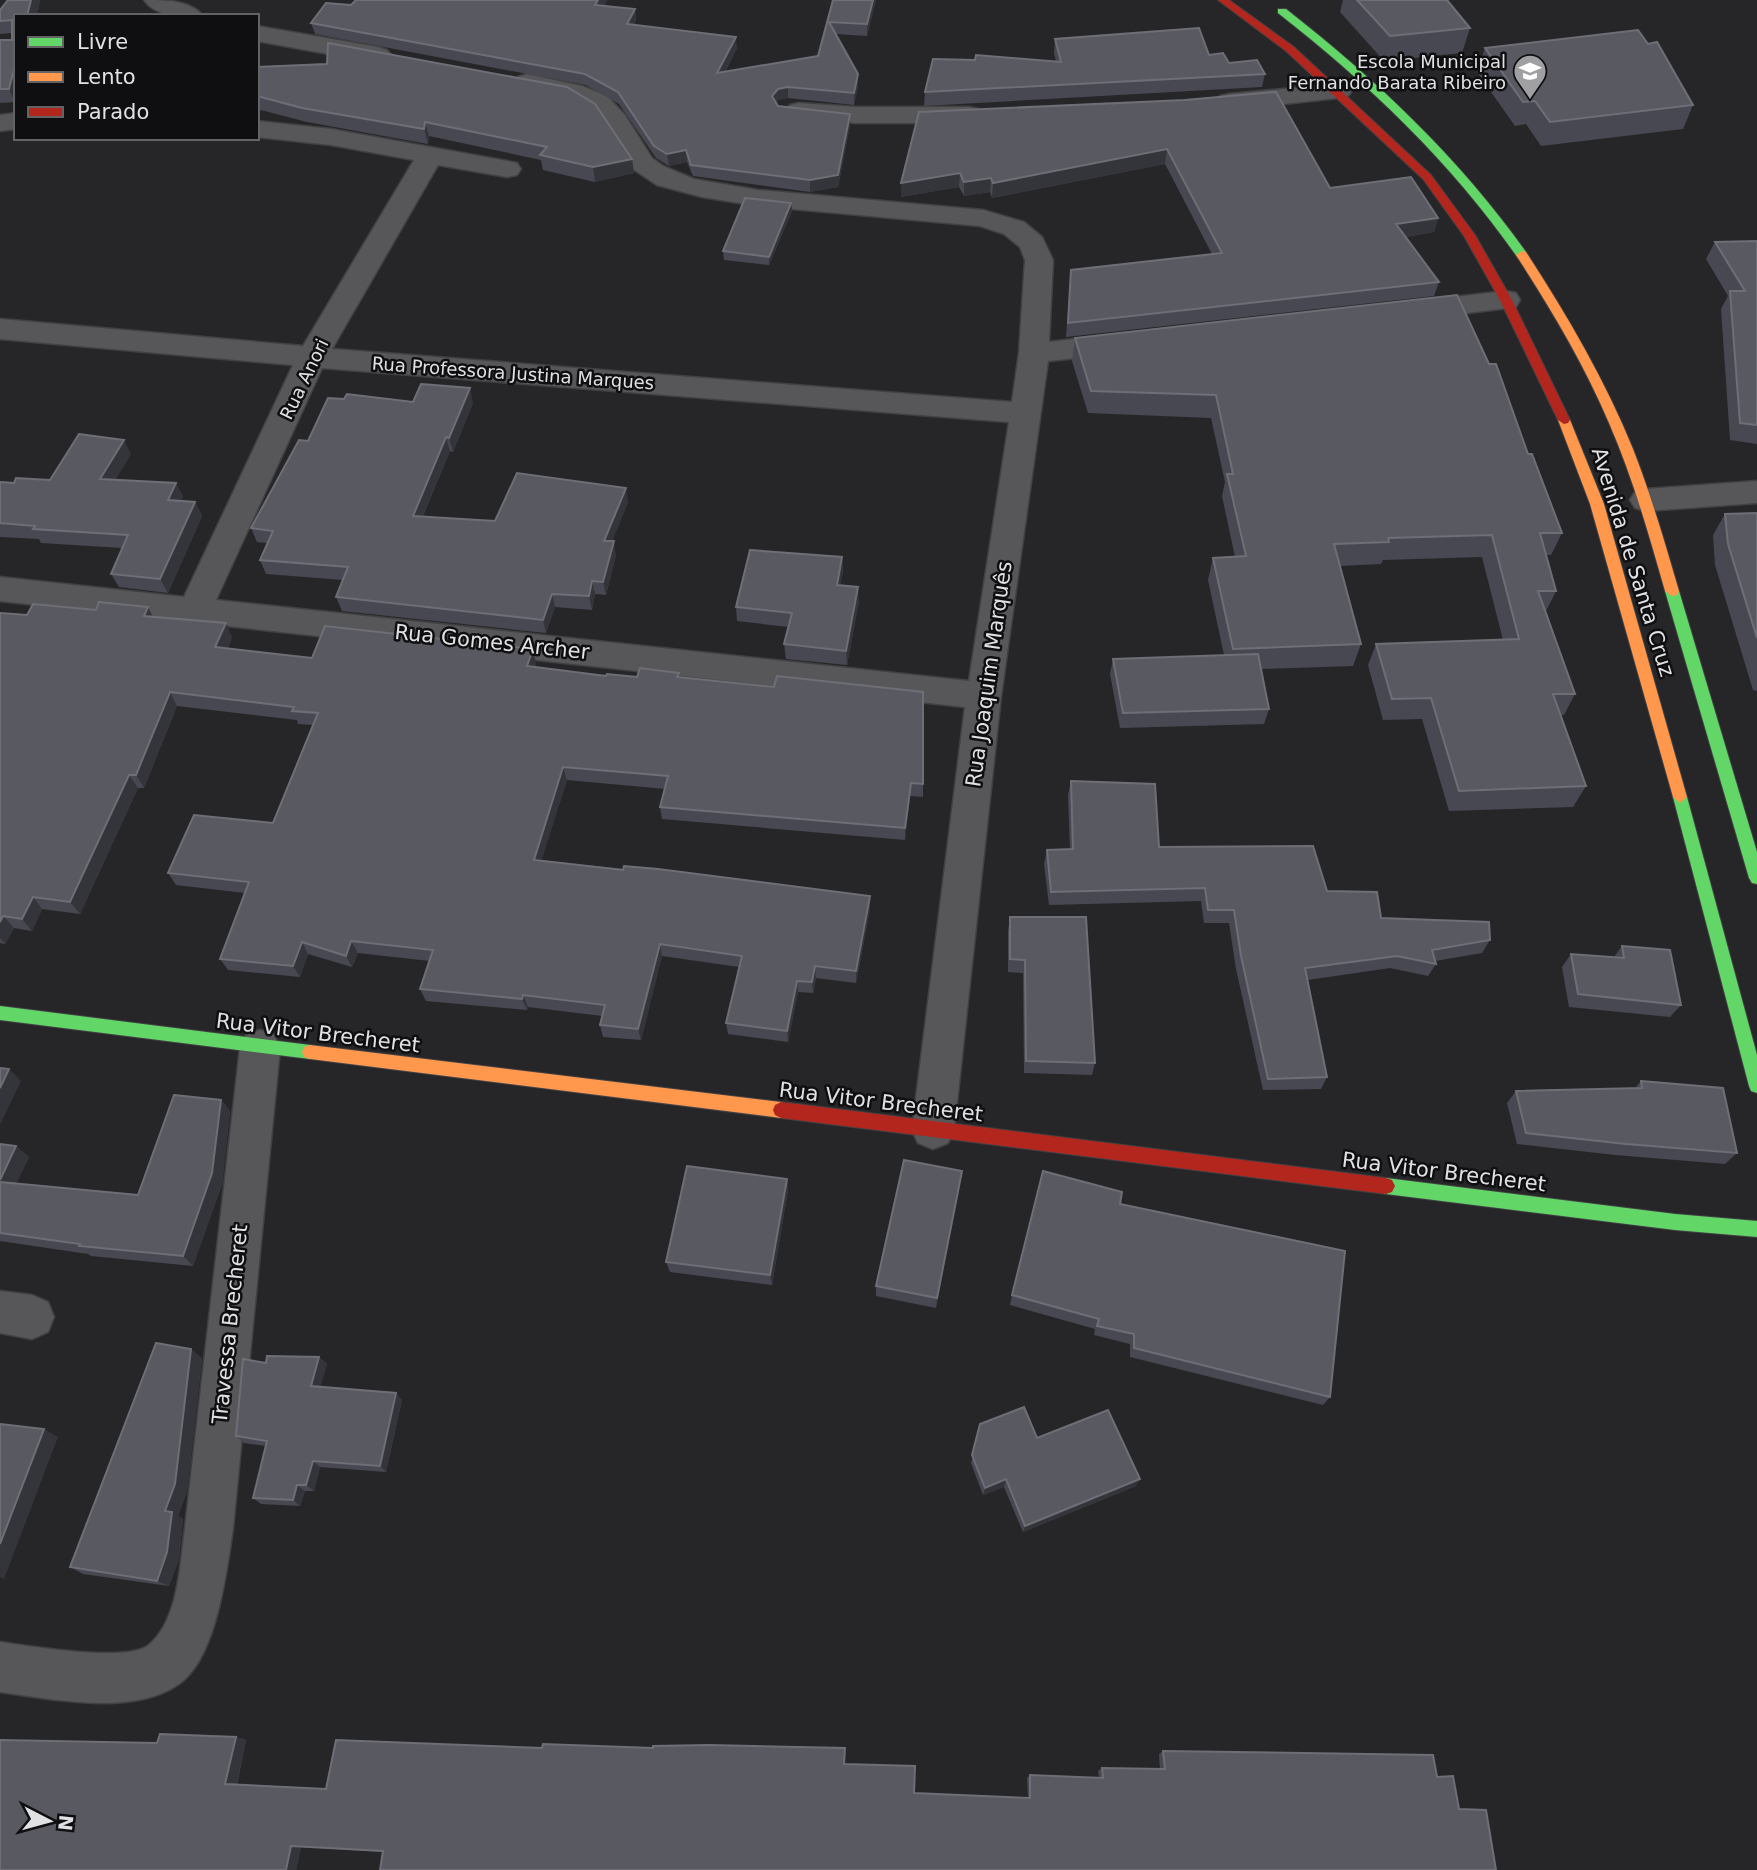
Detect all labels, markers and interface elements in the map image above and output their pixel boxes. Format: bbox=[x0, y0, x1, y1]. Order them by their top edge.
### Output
legend bbox=[14, 14, 259, 140]
text: Livre bbox=[77, 30, 128, 54]
place label: Escola Municipal Fernando Barata Ribeiro bbox=[1288, 51, 1506, 93]
school or university icon: Escola Municipal Fernando Barata Ribeiro bbox=[1511, 52, 1549, 101]
text: Lento bbox=[77, 65, 136, 89]
text: Parado bbox=[77, 100, 149, 124]
street label: Rua Anori bbox=[275, 335, 333, 423]
street label: Rua Professora Justina Marques bbox=[371, 353, 655, 393]
street label: Avenida de Santa Cruz bbox=[1587, 445, 1679, 679]
street label: Rua Joaquim Marquês bbox=[961, 560, 1017, 788]
street label: Rua Gomes Archer bbox=[394, 620, 591, 664]
street label: Rua Vitor Brecheret bbox=[215, 1009, 421, 1057]
street label: Rua Vitor Brecheret bbox=[778, 1078, 984, 1126]
street label: Rua Vitor Brecheret bbox=[1341, 1148, 1547, 1196]
street label: Travessa Brecheret bbox=[207, 1223, 252, 1426]
north arrow bbox=[14, 1786, 84, 1856]
text: N bbox=[54, 1814, 78, 1832]

